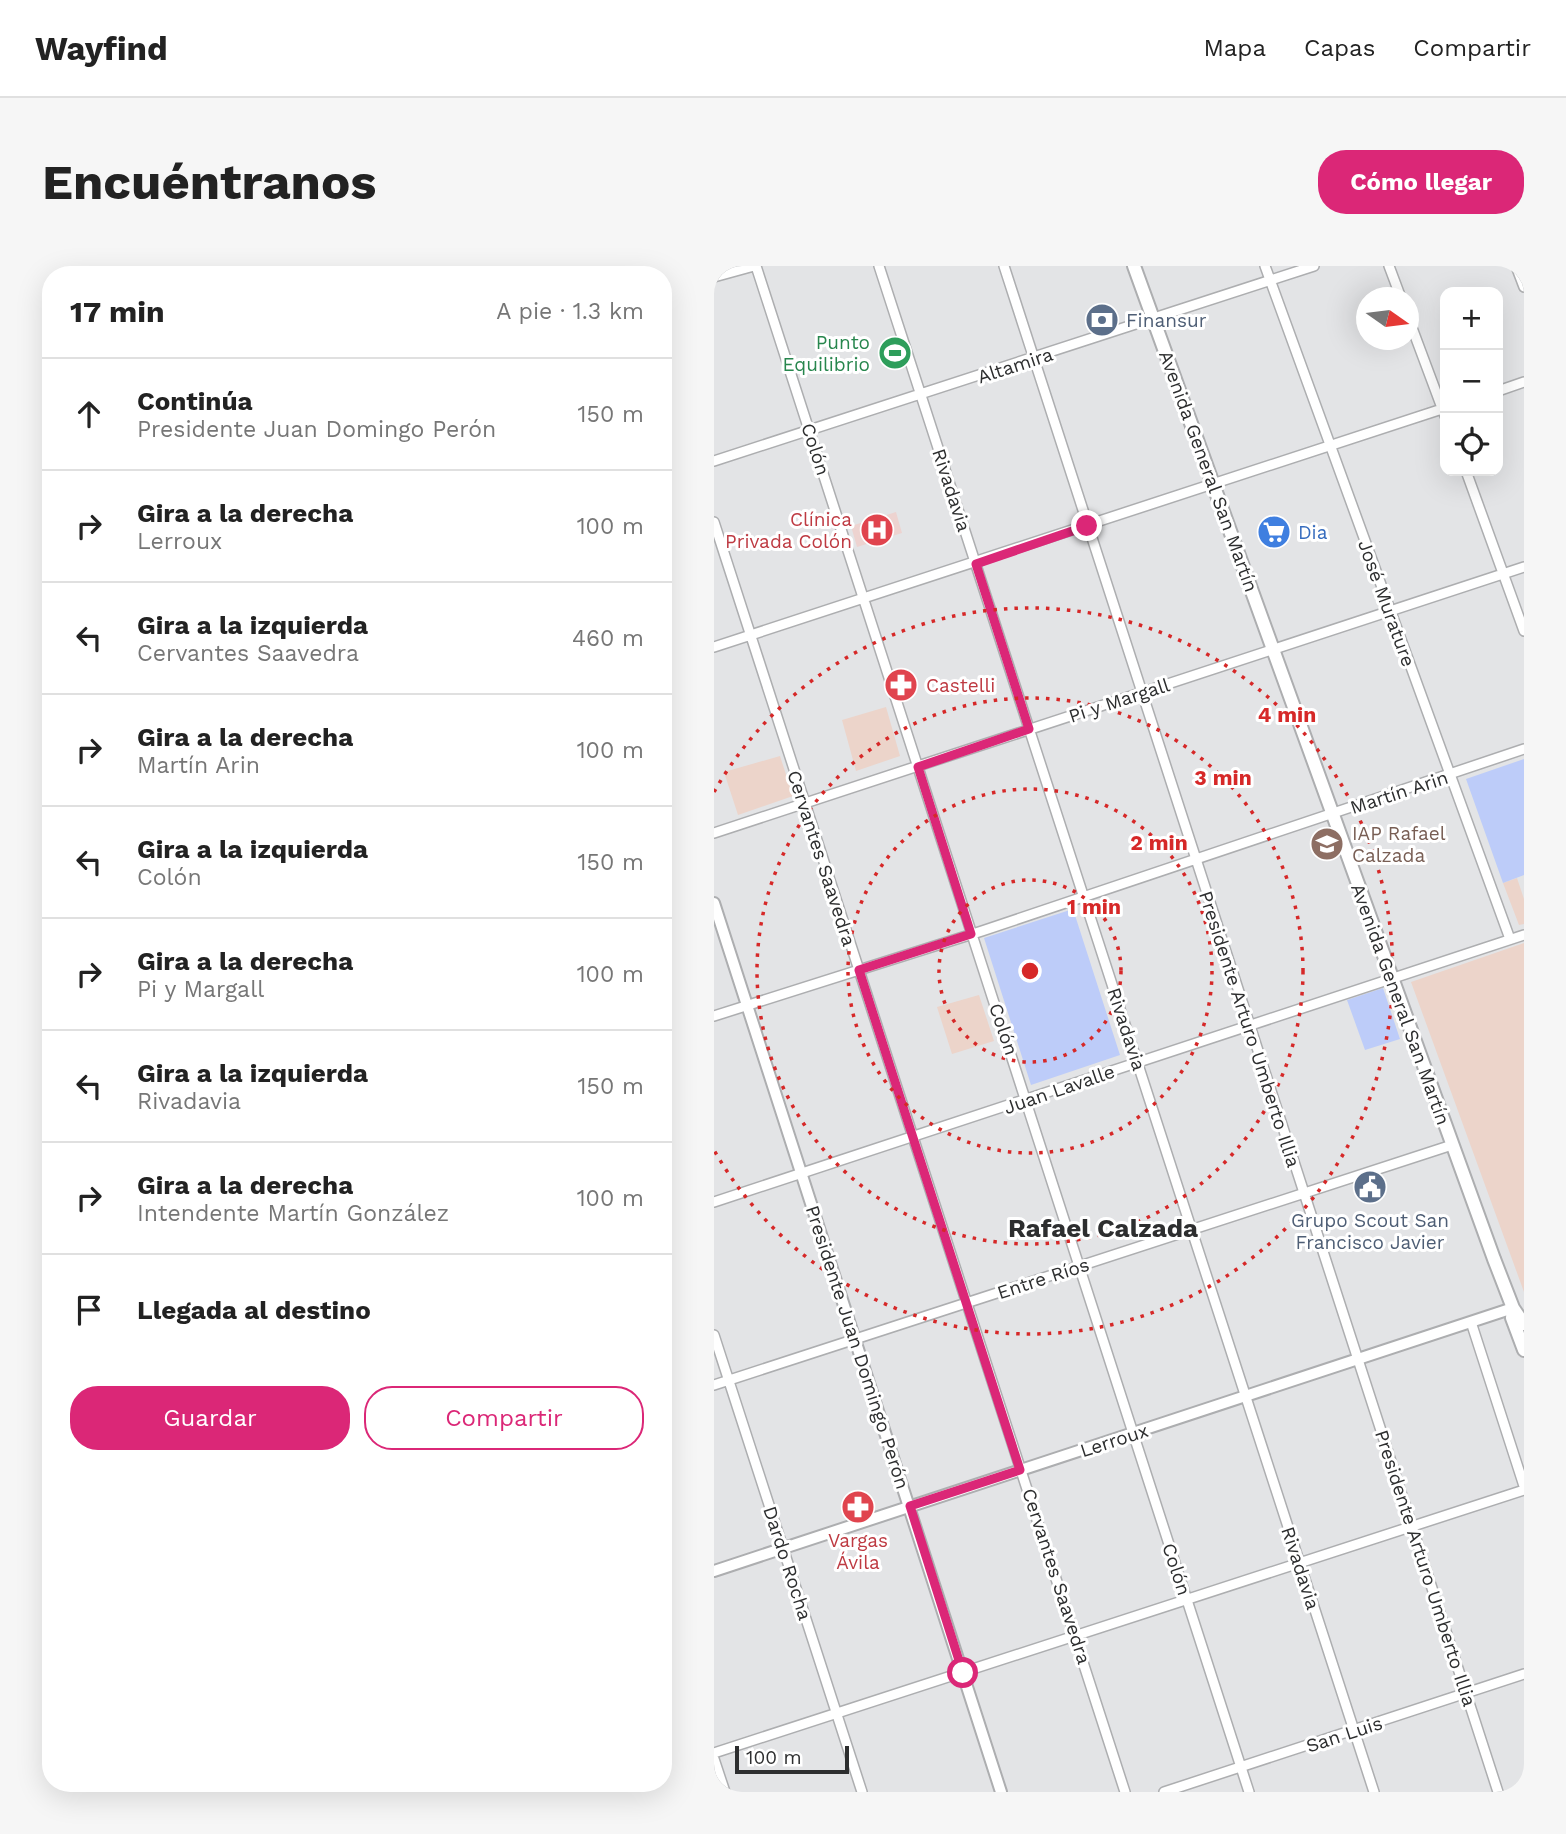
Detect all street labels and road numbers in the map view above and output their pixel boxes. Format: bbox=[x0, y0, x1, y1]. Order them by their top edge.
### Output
street label: Altamira bbox=[974, 342, 1056, 388]
street label: Avenida General San Martín bbox=[1154, 347, 1263, 595]
street label: Colón bbox=[796, 420, 835, 478]
street label: Rivadavia bbox=[927, 446, 976, 535]
street label: José Murature bbox=[1353, 537, 1420, 670]
street label: Pi y Margall bbox=[1066, 673, 1173, 728]
street label: Martín Arin bbox=[1347, 766, 1451, 819]
street label: Cervantes Saavedra bbox=[782, 767, 861, 949]
street label: Avenida General San Martín bbox=[1346, 880, 1455, 1128]
street label: Presidente Arturo Umberto Illia bbox=[1194, 888, 1305, 1170]
street label: Rivadavia bbox=[1102, 985, 1151, 1074]
street label: Colón bbox=[984, 1000, 1023, 1058]
street label: Juan Lavalle bbox=[1001, 1060, 1118, 1119]
street label: Presidente Juan Domingo Perón bbox=[801, 1202, 914, 1492]
street label: Entre Ríos bbox=[994, 1253, 1092, 1304]
street label: Lerroux bbox=[1077, 1419, 1151, 1462]
street label: Presidente Arturo Umberto Illia bbox=[1370, 1427, 1481, 1709]
street label: Cervantes Saavedra bbox=[1017, 1485, 1096, 1667]
street label: Dardo Rocha bbox=[758, 1503, 817, 1623]
street label: Rivadavia bbox=[1276, 1524, 1325, 1613]
street label: Colón bbox=[1157, 1540, 1196, 1598]
street label: San Luis bbox=[1303, 1711, 1385, 1758]

